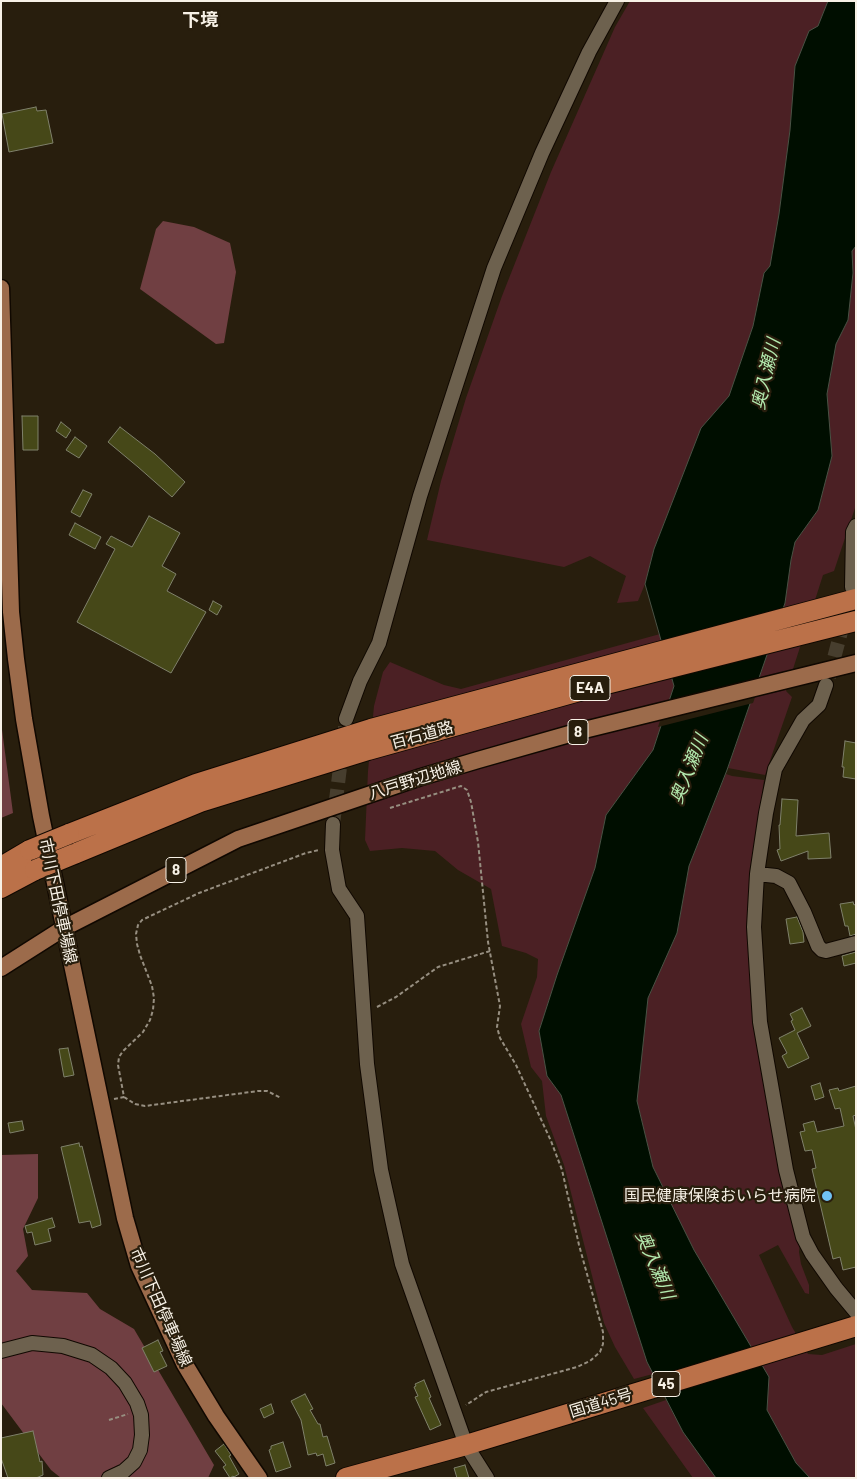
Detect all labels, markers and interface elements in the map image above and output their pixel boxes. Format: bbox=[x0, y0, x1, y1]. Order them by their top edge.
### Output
district label: 下境 bbox=[182, 9, 218, 31]
water label: 奥入瀬川 bbox=[747, 336, 785, 412]
road number: E4A bbox=[570, 676, 610, 700]
street label: 百石道路 bbox=[389, 717, 455, 753]
road number: 8 bbox=[568, 720, 588, 744]
water label: 奥入瀬川 bbox=[666, 732, 712, 806]
street label: 八戸野辺地線 bbox=[366, 757, 464, 803]
street label: 市川下田停車場線 bbox=[35, 836, 81, 966]
road number: 8 bbox=[166, 858, 186, 882]
place label: 国民健康保険おいらせ病院 bbox=[624, 1186, 816, 1206]
marker: 国民健康保険おいらせ病院 bbox=[820, 1189, 834, 1203]
water label: 奥入瀬川 bbox=[631, 1228, 679, 1302]
street label: 市川下田停車場線 bbox=[126, 1245, 196, 1369]
road number: 45 bbox=[652, 1372, 680, 1396]
street label: 国道45号 bbox=[567, 1384, 635, 1422]

